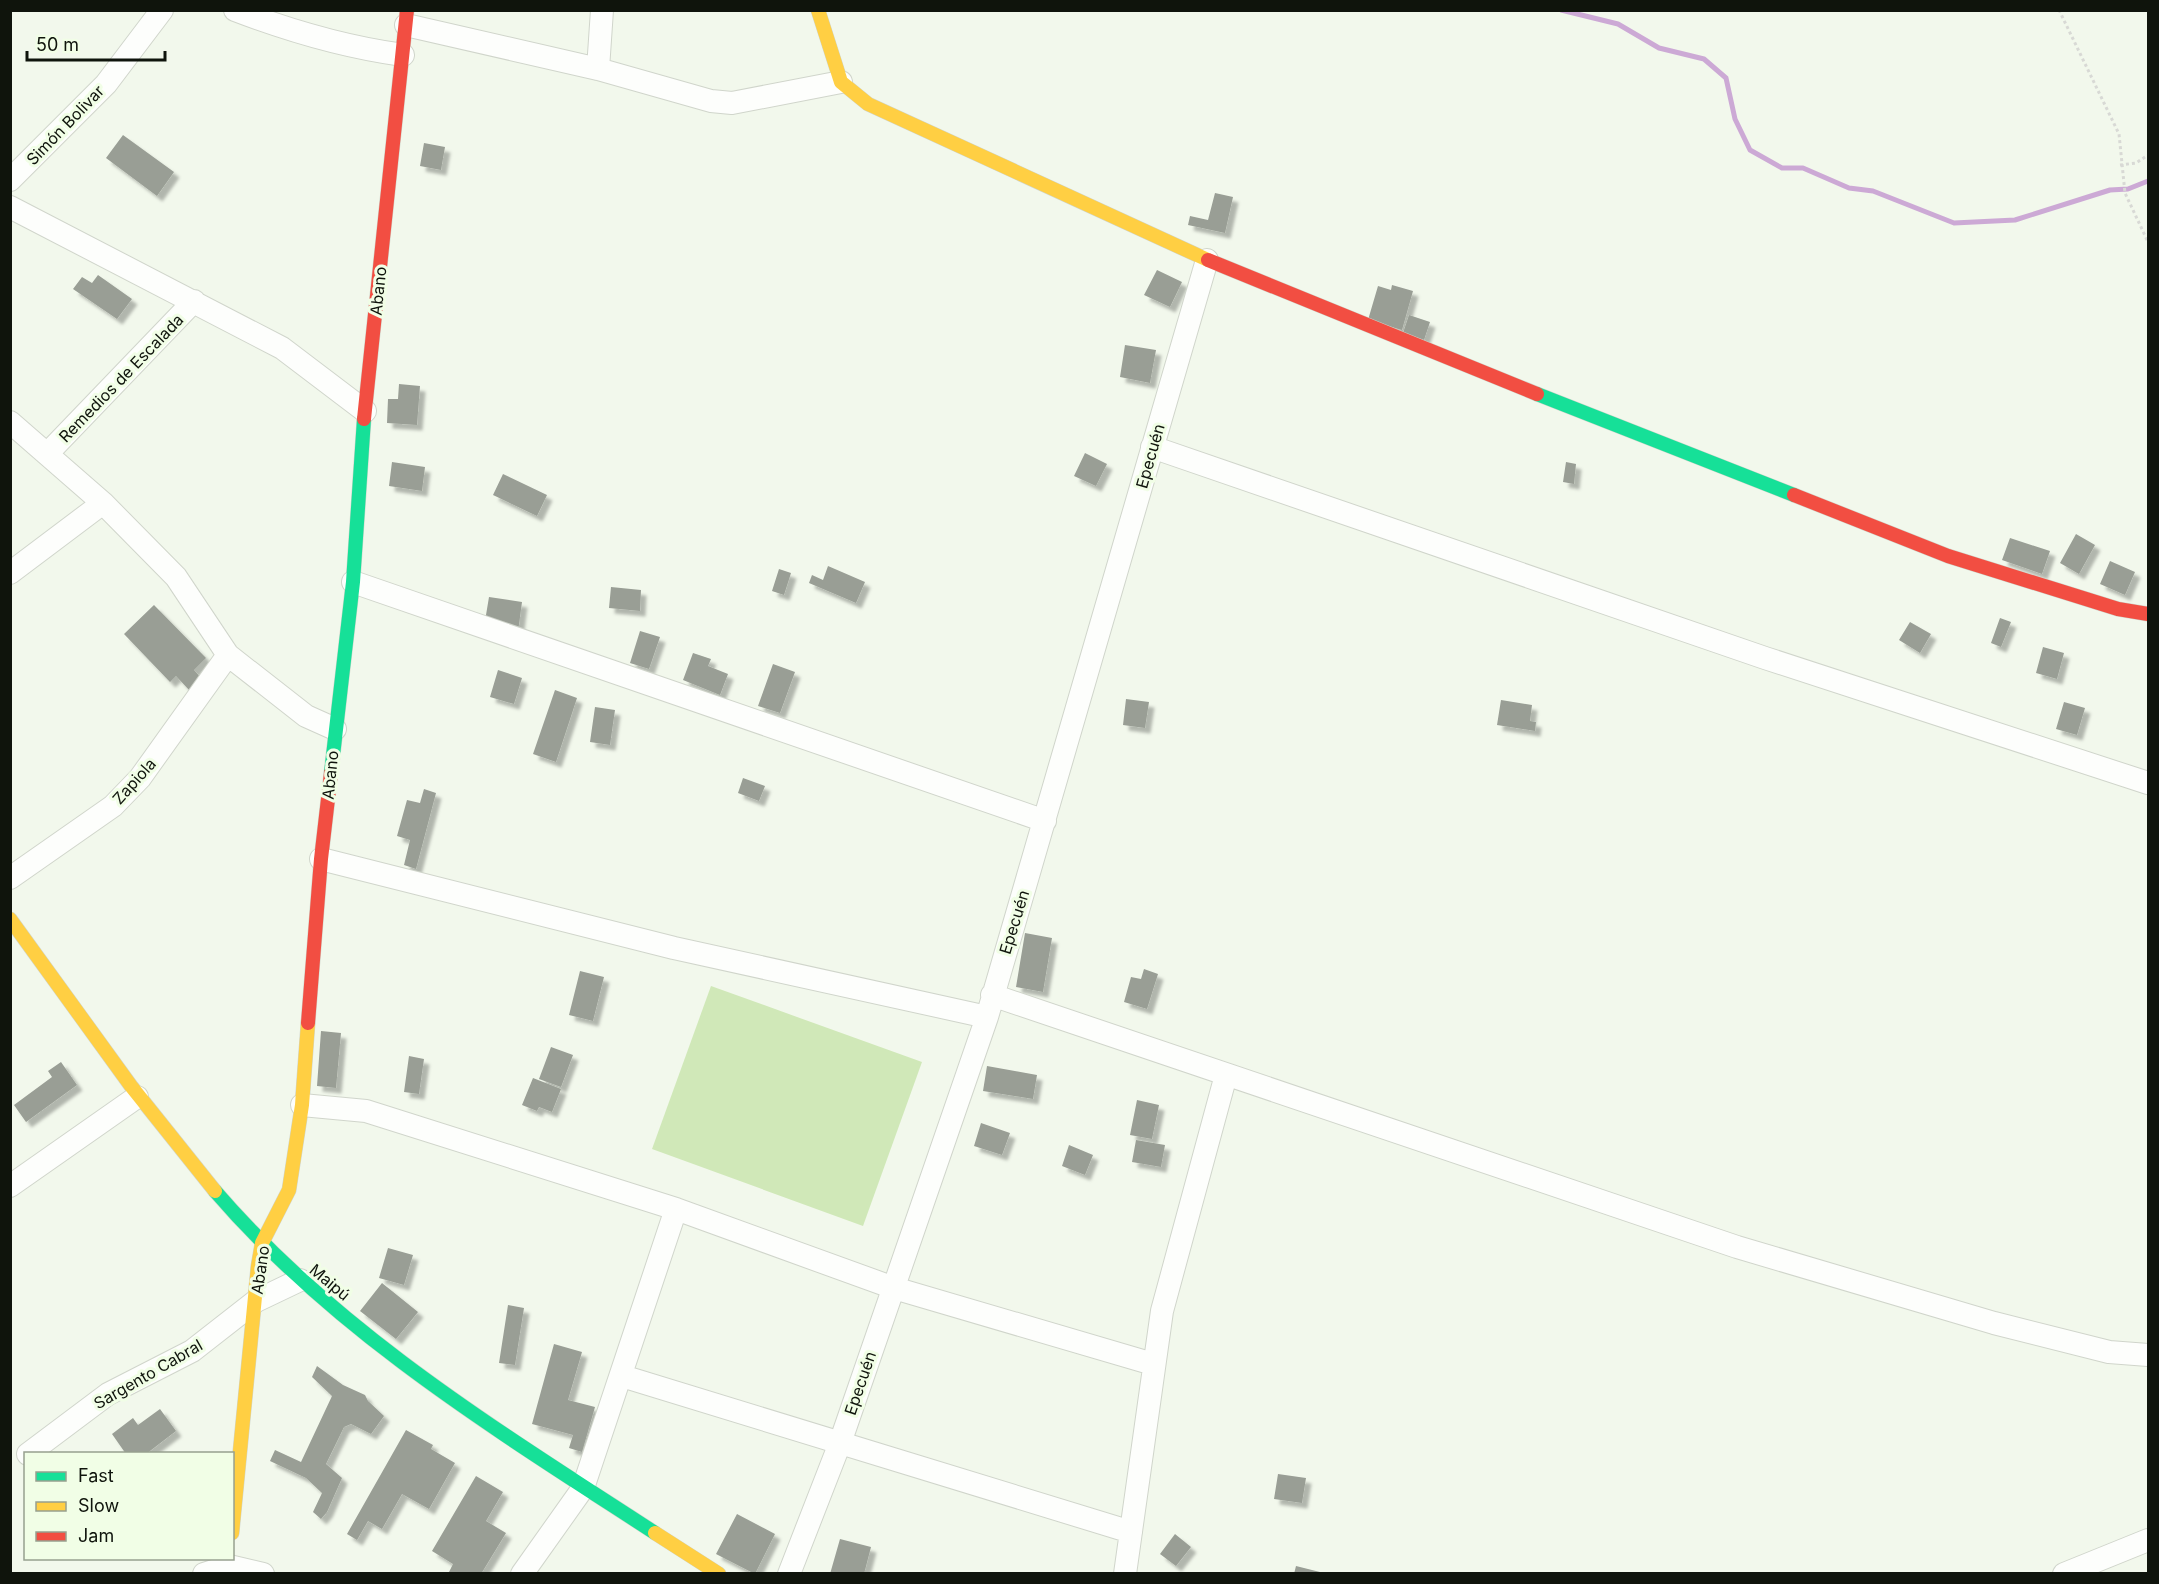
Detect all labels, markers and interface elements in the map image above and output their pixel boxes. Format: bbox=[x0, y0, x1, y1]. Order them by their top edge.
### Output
scale bar bbox=[27, 24, 165, 62]
text: 50 m bbox=[36, 34, 79, 55]
street label: Simón Bolivar bbox=[22, 81, 108, 169]
street label: Abano bbox=[365, 266, 391, 316]
street label: Remedios de Escalada bbox=[55, 310, 187, 446]
street label: Epecuén bbox=[1131, 421, 1169, 491]
street label: Abano bbox=[317, 750, 343, 800]
street label: Zapiola bbox=[108, 754, 160, 808]
street label: Epecuén bbox=[995, 887, 1033, 957]
street label: Abano bbox=[247, 1244, 273, 1296]
street label: Maipú bbox=[306, 1259, 354, 1305]
street label: Sargento Cabral bbox=[90, 1335, 206, 1413]
street label: Epecuén bbox=[840, 1348, 880, 1418]
legend bbox=[24, 1452, 234, 1560]
text: Fast bbox=[78, 1465, 114, 1486]
text: Slow bbox=[78, 1495, 119, 1516]
text: Jam bbox=[78, 1525, 114, 1546]

